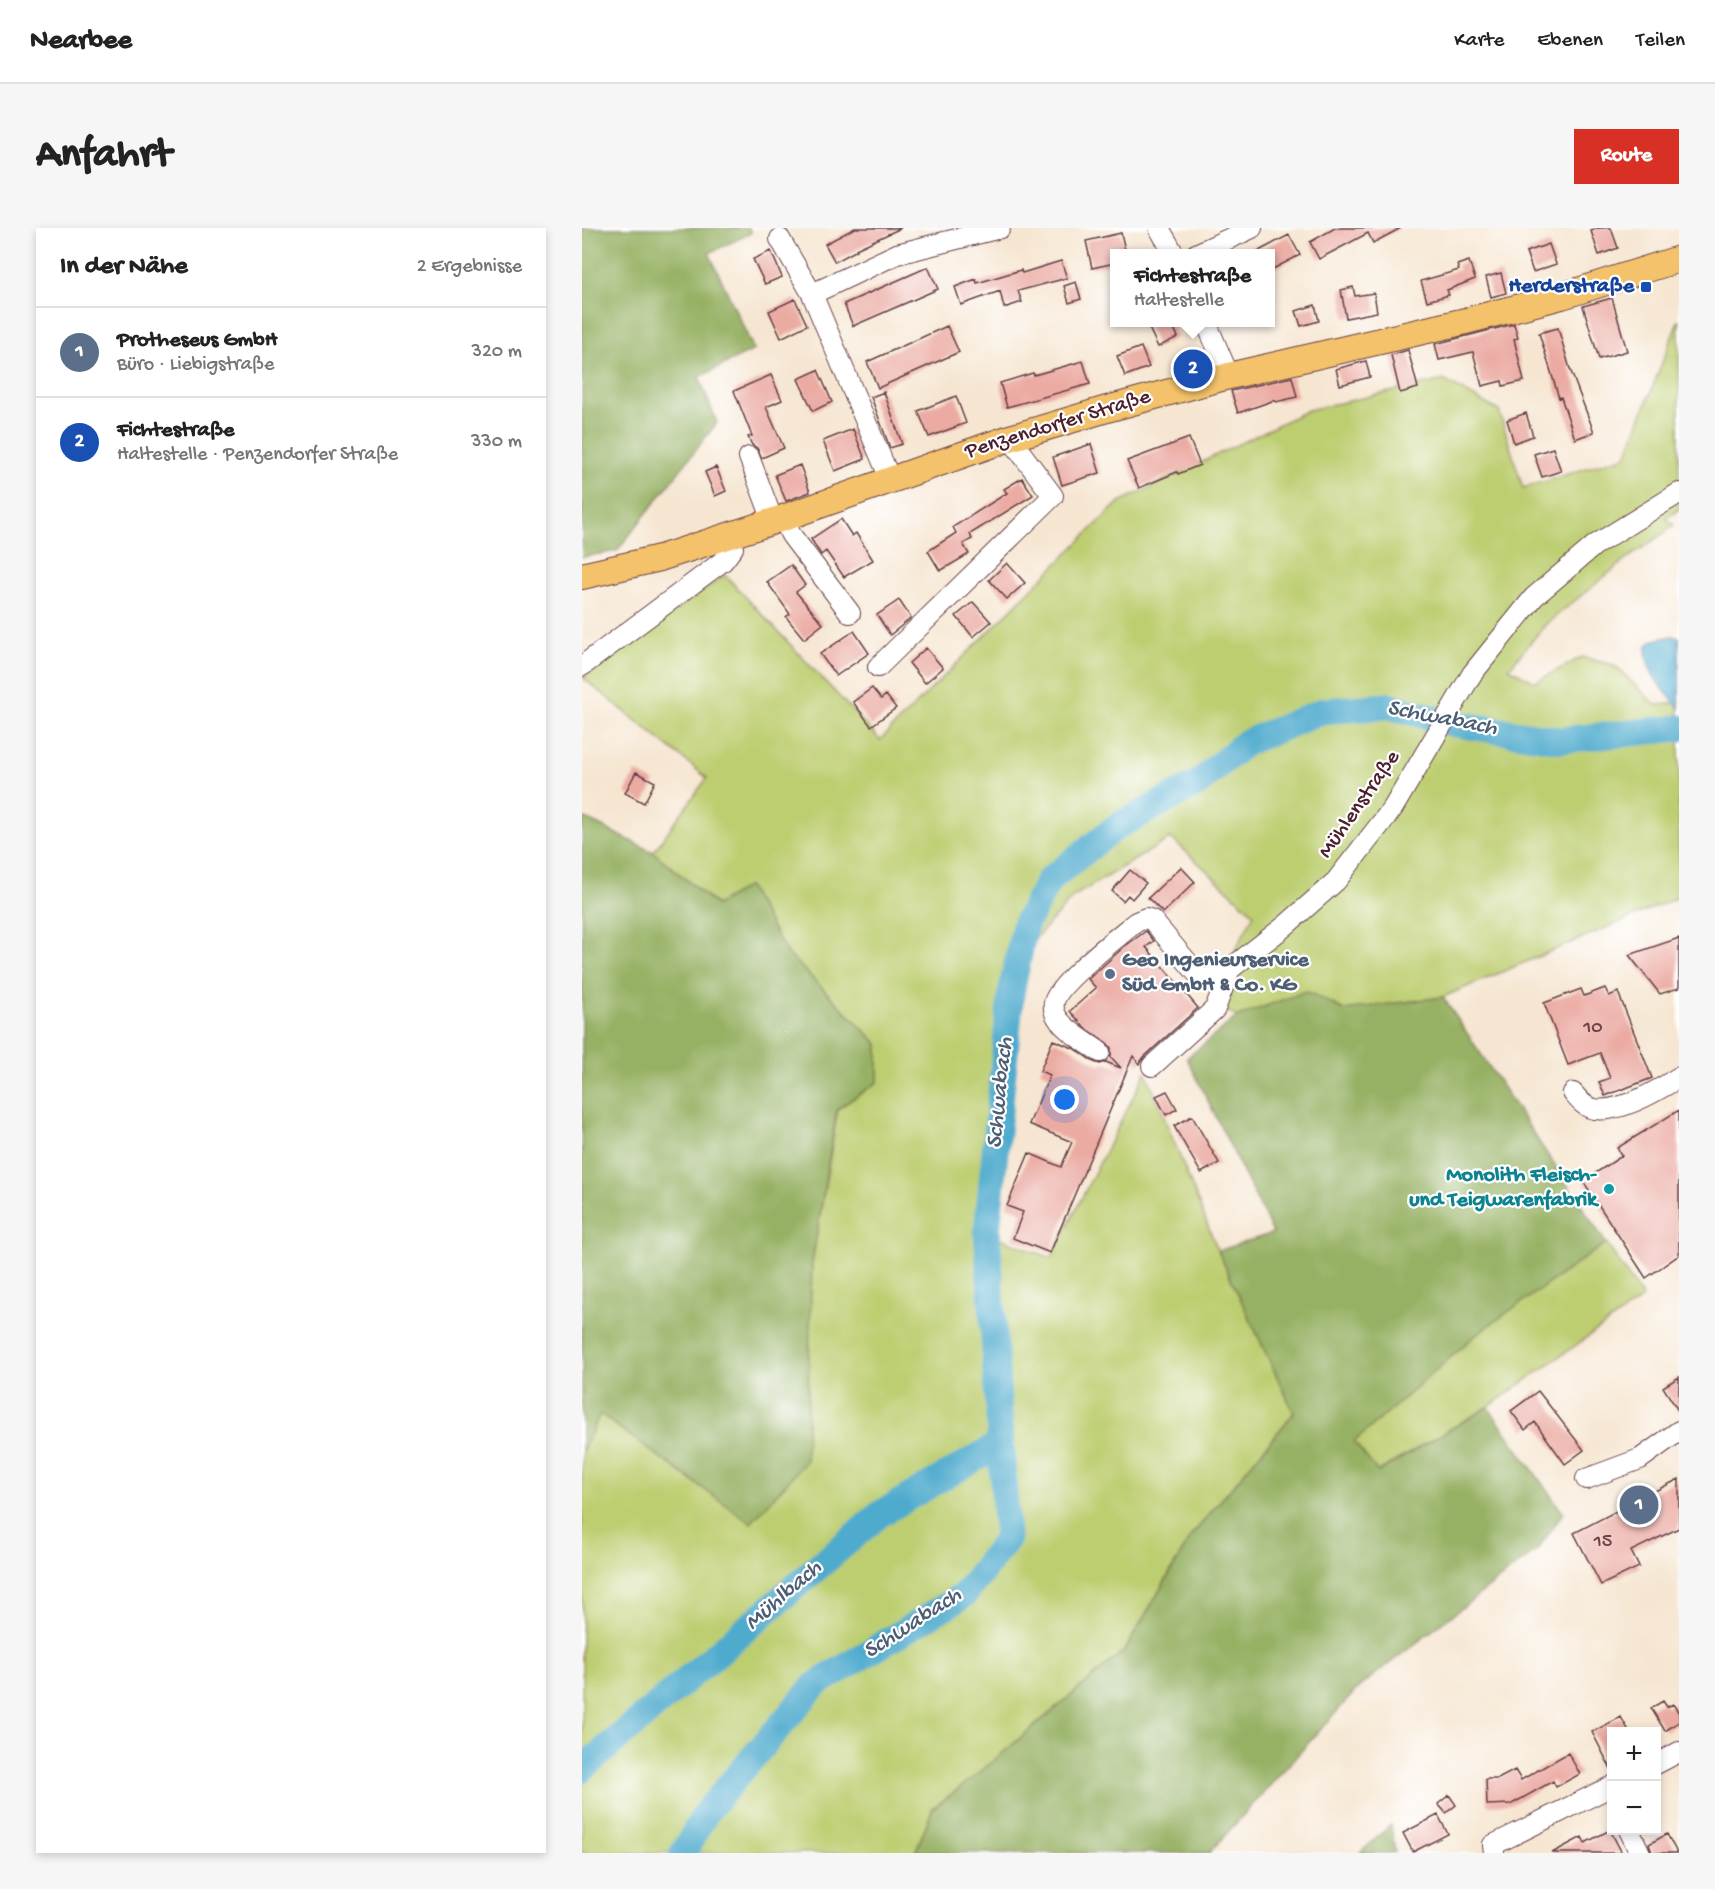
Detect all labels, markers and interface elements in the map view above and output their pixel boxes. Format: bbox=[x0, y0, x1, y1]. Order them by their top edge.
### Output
text: Nearbee bbox=[30, 25, 132, 58]
text: Karte bbox=[1454, 29, 1504, 54]
text: Ebenen bbox=[1537, 29, 1603, 54]
text: Teilen bbox=[1636, 29, 1685, 54]
button: Route bbox=[1574, 129, 1679, 184]
text: Anfahrt bbox=[36, 132, 171, 181]
popup bbox=[1110, 249, 1275, 327]
text: In der Nähe bbox=[60, 252, 188, 283]
text: 2 Ergebnisse bbox=[417, 256, 522, 279]
text: Fichtestraße bbox=[1134, 264, 1251, 290]
place label: Herderstraße bbox=[1508, 274, 1635, 300]
marker: Herderstraße bbox=[1639, 280, 1653, 294]
text: Haltestelle bbox=[1134, 290, 1224, 313]
text: Protheseus GmbH bbox=[117, 328, 277, 354]
text: 1 bbox=[75, 341, 84, 364]
text: 320 m bbox=[472, 341, 522, 364]
pin: 2 bbox=[1174, 346, 1212, 392]
text: Büro · Liebigstraße bbox=[117, 354, 274, 377]
street label: Penzendorfer Straße bbox=[961, 384, 1154, 466]
text: Fichtestraße bbox=[117, 418, 234, 444]
text: 2 bbox=[75, 431, 84, 454]
text: 330 m bbox=[471, 431, 522, 454]
text: Haltestelle · Penzendorfer Straße bbox=[117, 444, 398, 467]
water label: Schwabach bbox=[1385, 694, 1500, 744]
street label: Mühlenstraße bbox=[1313, 745, 1407, 864]
place label: Geo Ingenieurservice Süd GmbH & Co. KG bbox=[1122, 948, 1309, 999]
marker: Geo Ingenieurservice Süd GmbH & Co. KG bbox=[1103, 967, 1117, 981]
house number: 10 bbox=[1582, 1017, 1603, 1040]
water label: Schwabach bbox=[981, 1035, 1021, 1150]
your location bbox=[1050, 1085, 1079, 1114]
place label: Monolith Fleisch- und Teigwarenfabrik bbox=[1409, 1163, 1599, 1214]
marker: Monolith Fleisch- und Teigwarenfabrik bbox=[1602, 1182, 1616, 1196]
pin: 1 bbox=[1620, 1482, 1658, 1528]
house number: 15 bbox=[1593, 1531, 1612, 1554]
water label: Mühlbach bbox=[739, 1554, 829, 1637]
water label: Schwabach bbox=[858, 1581, 968, 1666]
map controls bbox=[1607, 1727, 1661, 1835]
button: + bbox=[1607, 1727, 1661, 1781]
button: − bbox=[1607, 1781, 1661, 1835]

